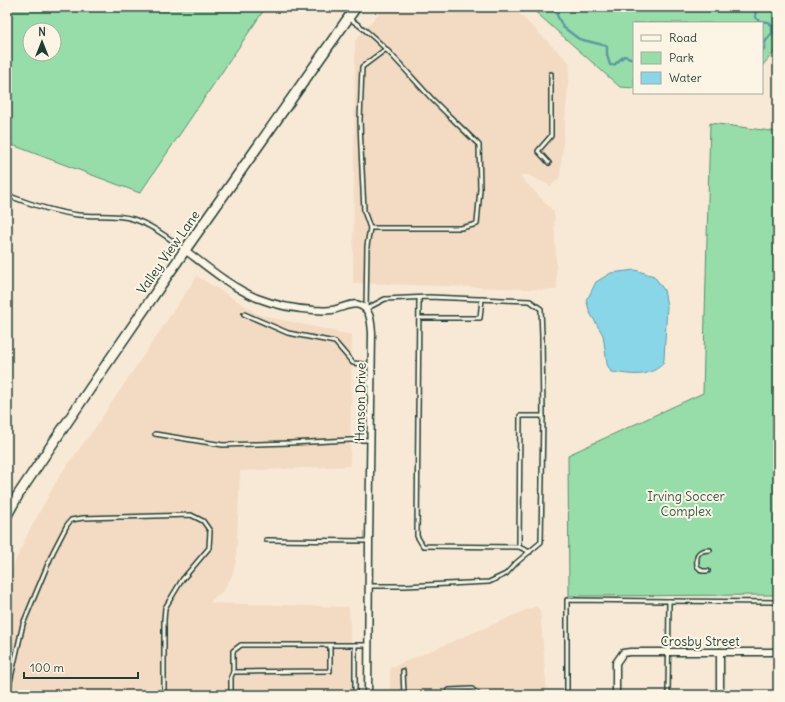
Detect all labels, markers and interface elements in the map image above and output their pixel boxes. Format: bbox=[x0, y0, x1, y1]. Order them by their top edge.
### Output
north arrow bbox=[22, 22, 62, 62]
legend bbox=[633, 22, 763, 94]
text: N bbox=[38, 25, 46, 39]
text: Road bbox=[669, 30, 697, 45]
text: Park bbox=[669, 50, 694, 65]
text: Water bbox=[669, 70, 702, 85]
street label: Valley View Lane bbox=[133, 207, 204, 298]
street label: Hanson Drive bbox=[351, 362, 370, 442]
park label: Irving Soccer Complex bbox=[647, 488, 726, 520]
street label: Crosby Street bbox=[660, 633, 740, 650]
scale bar bbox=[24, 654, 138, 680]
text: 100 m bbox=[30, 660, 64, 675]

